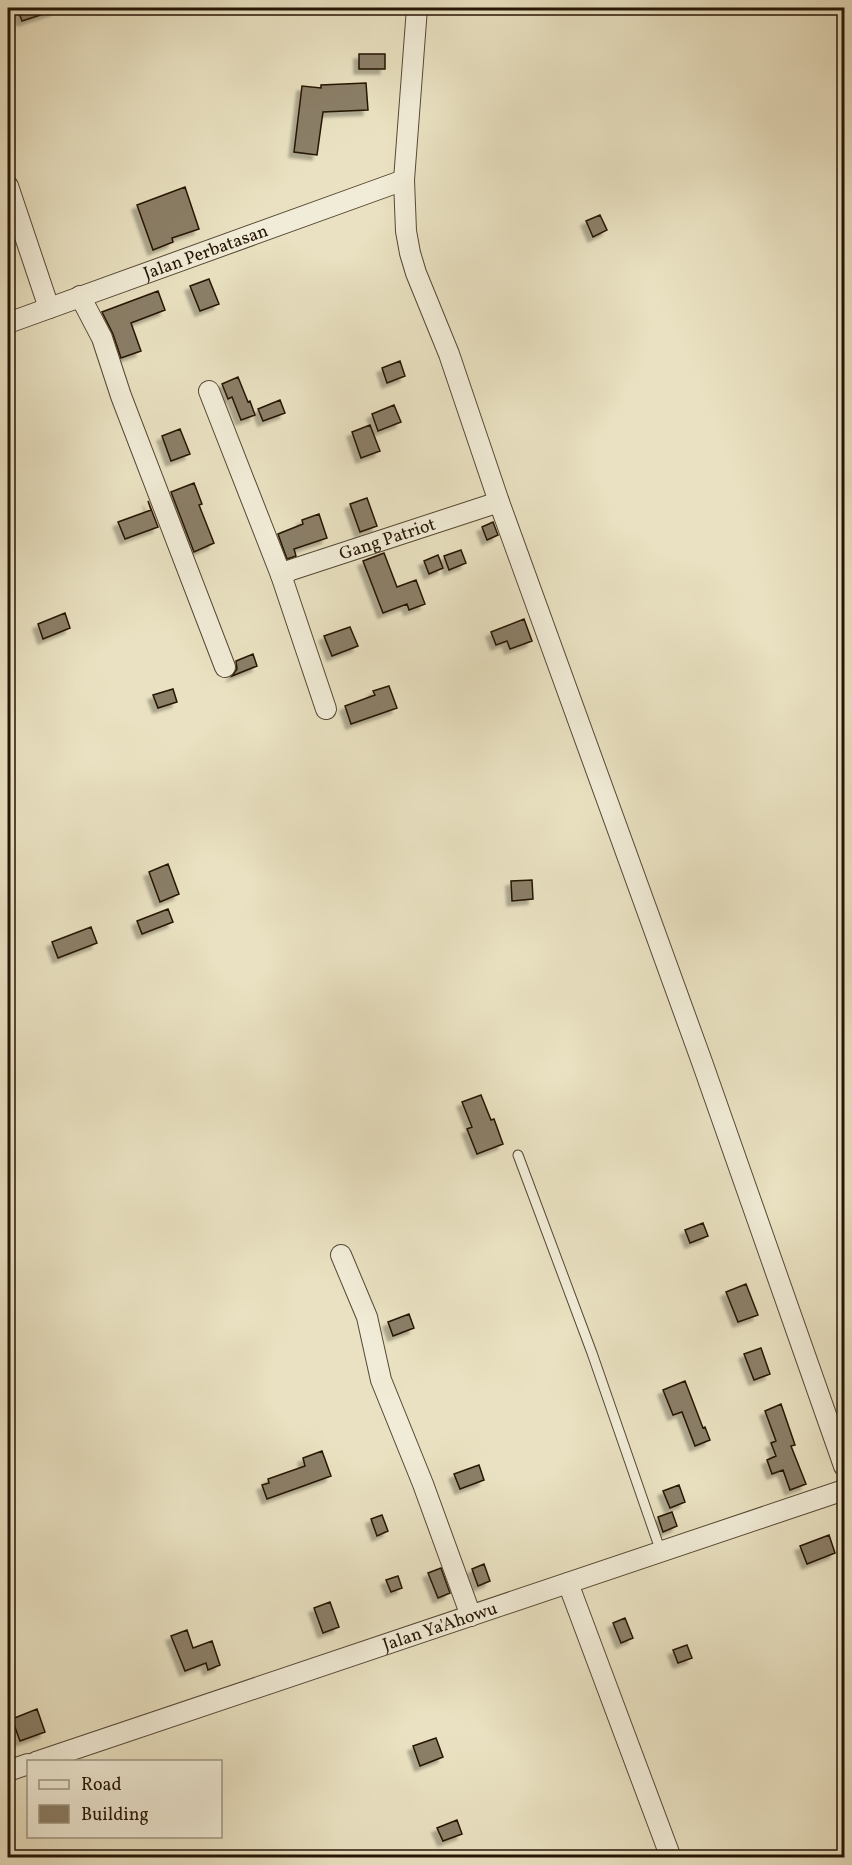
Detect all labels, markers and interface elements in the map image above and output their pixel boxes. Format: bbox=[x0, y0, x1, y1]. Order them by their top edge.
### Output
street label: Jalan Perbatasan bbox=[140, 219, 272, 287]
street label: Gang Patriot bbox=[336, 513, 439, 567]
street label: Jalan Ya'Ahowu bbox=[380, 1597, 501, 1658]
legend bbox=[27, 1760, 222, 1838]
text: Road bbox=[81, 1773, 122, 1798]
text: Building bbox=[81, 1803, 149, 1828]

